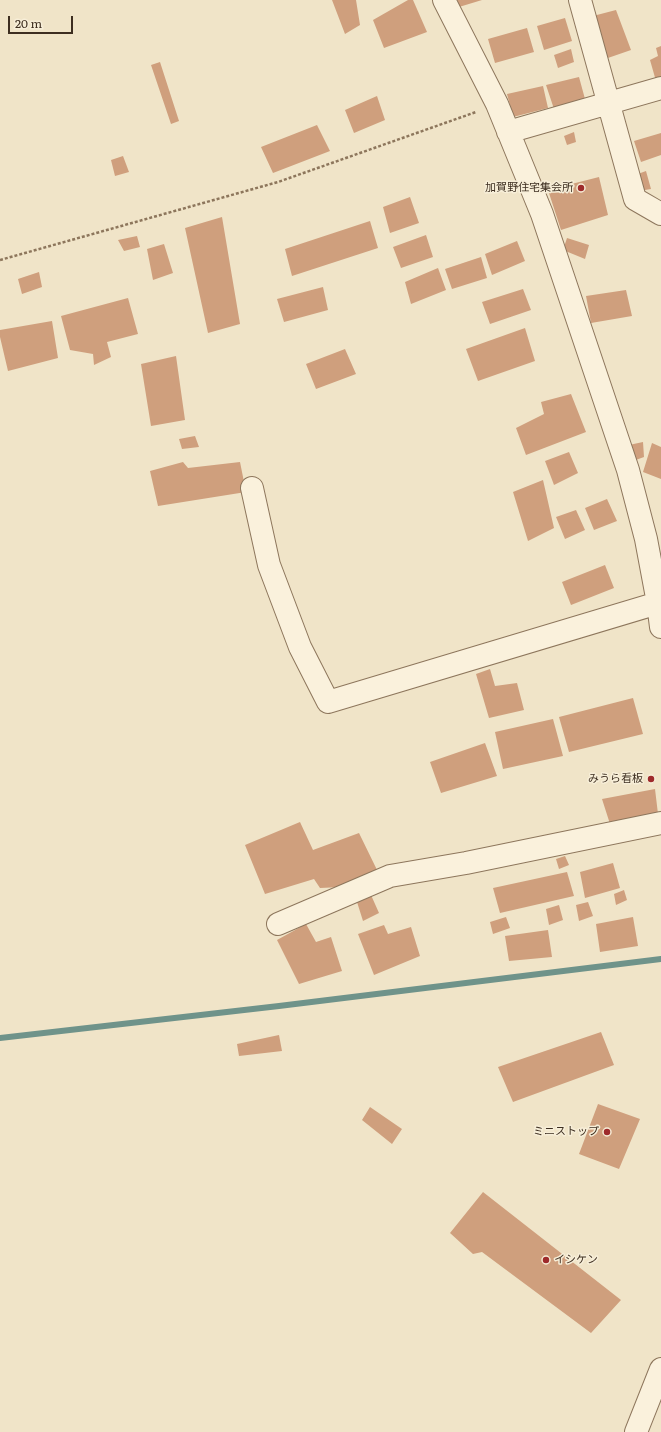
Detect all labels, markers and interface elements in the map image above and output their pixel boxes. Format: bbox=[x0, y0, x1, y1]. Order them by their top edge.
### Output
scale bar bbox=[10, 8, 75, 34]
text: 20 m bbox=[15, 14, 42, 32]
place label: 加賀野住宅集会所 bbox=[485, 181, 573, 195]
marker: 加賀野住宅集会所 bbox=[576, 183, 586, 193]
place label: みうら看板 bbox=[588, 772, 643, 786]
marker: みうら看板 bbox=[646, 774, 656, 784]
place label: ミニストップ bbox=[533, 1125, 599, 1139]
marker: ミニストップ bbox=[602, 1127, 612, 1137]
place label: イシケン bbox=[554, 1253, 598, 1267]
marker: イシケン bbox=[541, 1255, 551, 1265]

